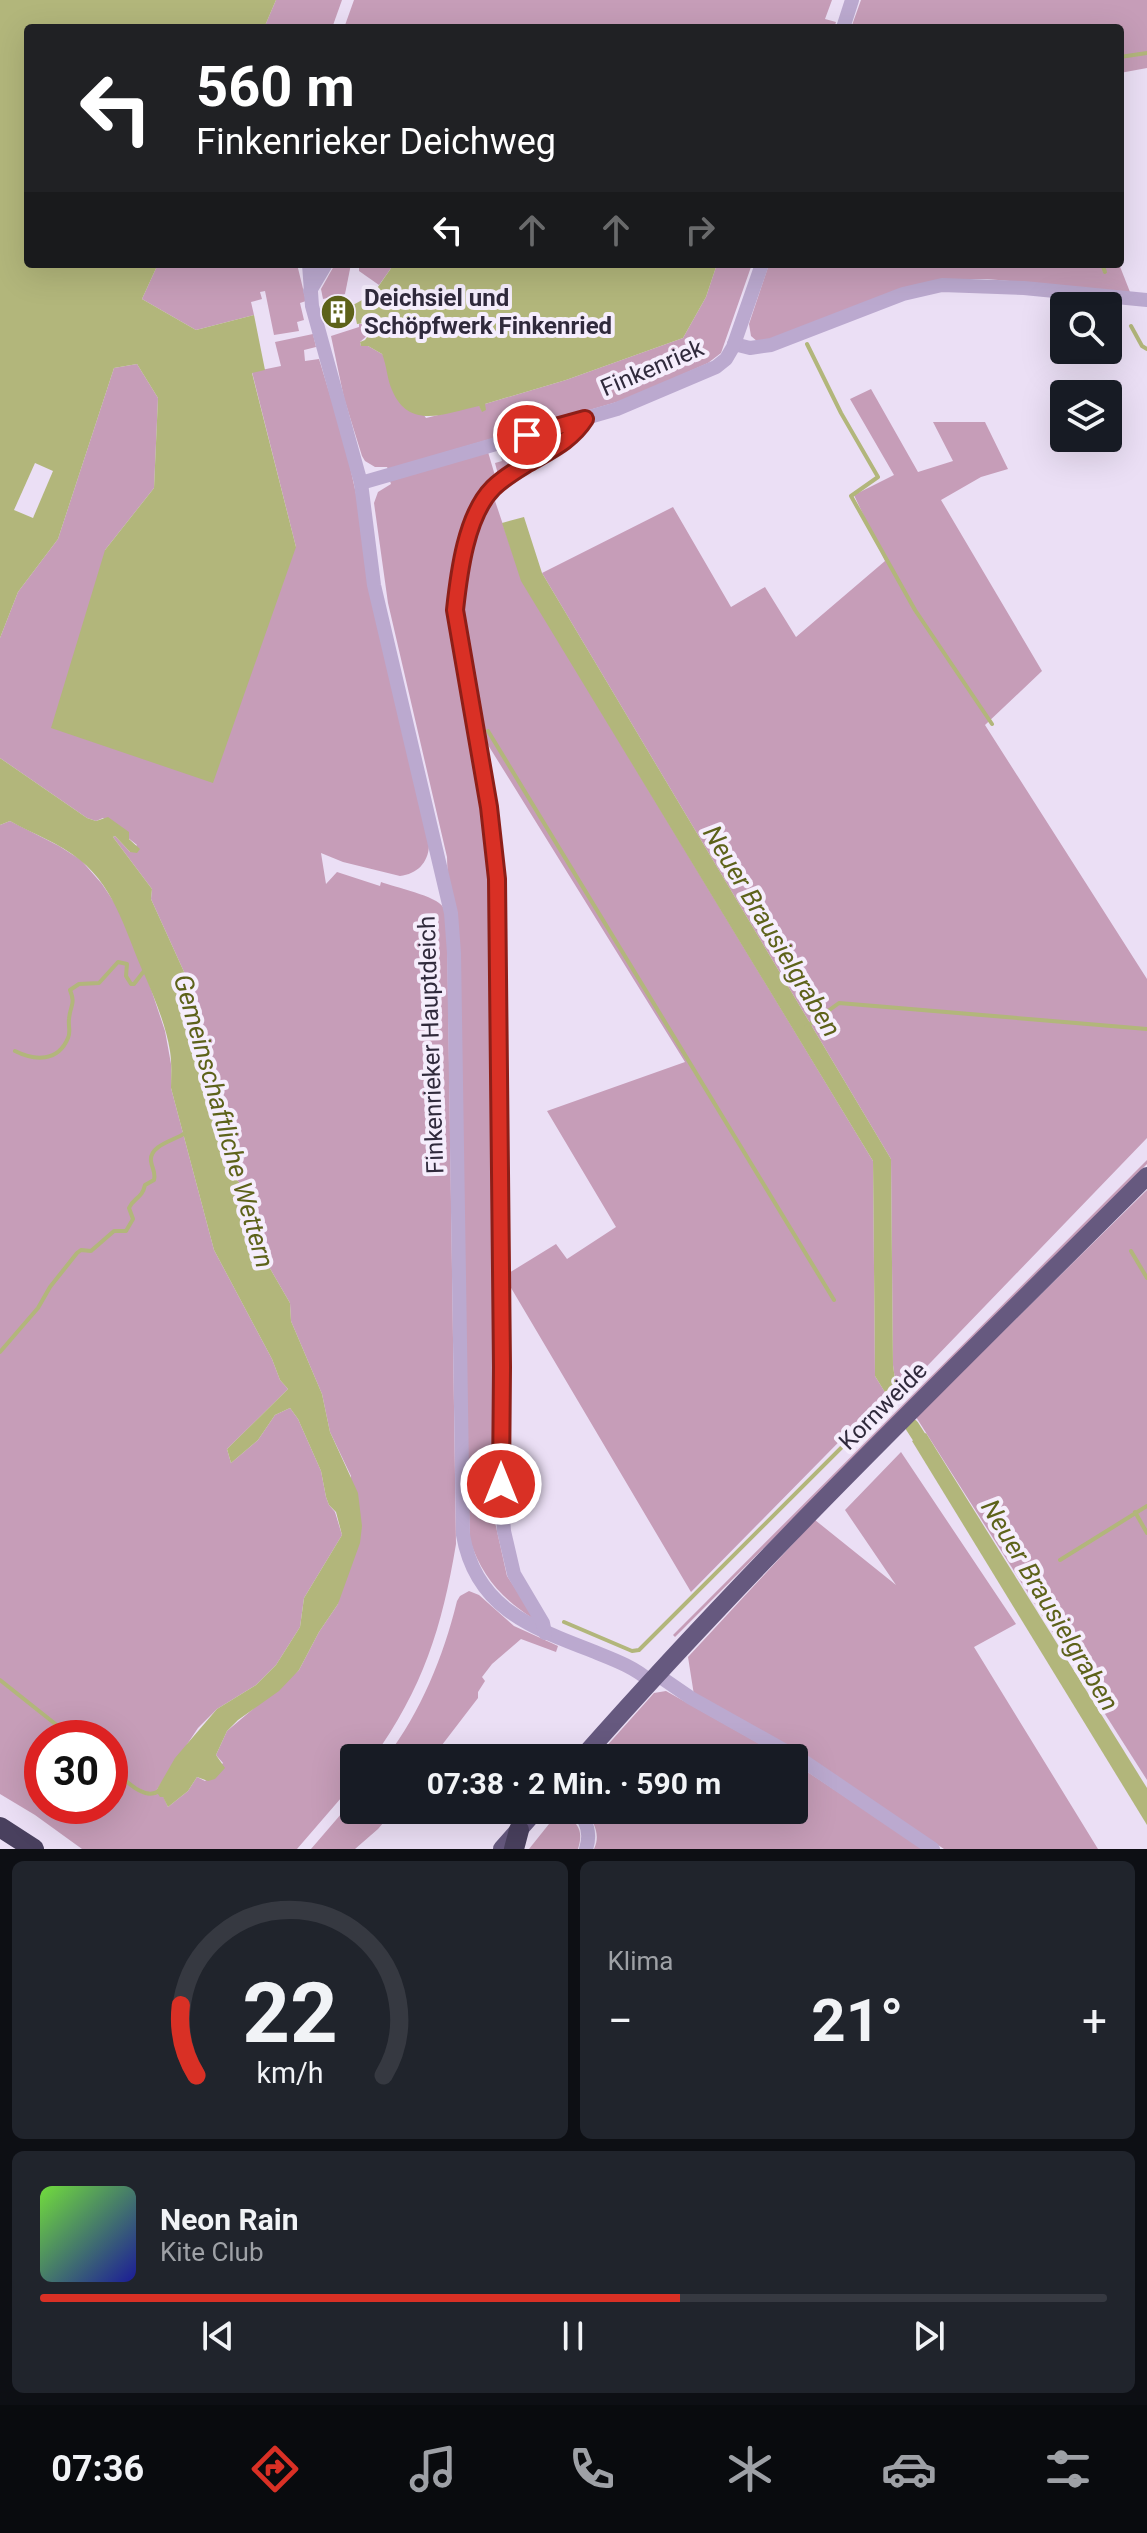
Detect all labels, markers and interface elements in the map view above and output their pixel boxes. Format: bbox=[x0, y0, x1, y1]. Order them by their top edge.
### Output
text: 560 m bbox=[196, 54, 355, 120]
icon: left bbox=[64, 56, 168, 160]
text: Finkenrieker Deichweg bbox=[196, 121, 556, 163]
icon: left bbox=[426, 208, 470, 252]
icon: ahead bbox=[510, 208, 554, 252]
icon: ahead bbox=[594, 208, 638, 252]
icon: right bbox=[678, 208, 722, 252]
place label: Deichsiel und Schöpfwerk Finkenried bbox=[364, 284, 612, 340]
map controls bbox=[1050, 292, 1122, 452]
button: search bbox=[1050, 292, 1122, 364]
building icon: Deichsiel und Schöpfwerk Finkenried bbox=[319, 293, 357, 331]
street label: Finkenriek bbox=[596, 333, 708, 402]
button: layers bbox=[1050, 380, 1122, 452]
pin bbox=[493, 401, 561, 469]
icon: arrive bbox=[505, 413, 549, 457]
water label: Neuer Brausielgraben bbox=[697, 820, 847, 1042]
street label: Finkenrieker Hauptdeich bbox=[413, 915, 449, 1175]
water label: Gemeinschaftliche Wettern bbox=[168, 971, 280, 1271]
street label: Kornweide bbox=[833, 1356, 933, 1456]
position arrow bbox=[459, 1442, 543, 1526]
water label: Neuer Brausielgraben bbox=[975, 1494, 1125, 1716]
speed limit sign: 30 bbox=[24, 1720, 128, 1824]
text: 07:38 · 2 Min. · 590 m bbox=[427, 1766, 721, 1801]
text: Klima bbox=[608, 1946, 673, 1976]
text: 22 bbox=[242, 1965, 337, 2062]
text: 21° bbox=[811, 1985, 903, 2056]
text: − bbox=[608, 1995, 633, 2047]
text: + bbox=[1082, 1995, 1107, 2047]
text: km/h bbox=[256, 2056, 323, 2090]
text: Neon Rain bbox=[160, 2202, 299, 2237]
text: Kite Club bbox=[160, 2237, 264, 2267]
icon: previous bbox=[196, 2314, 240, 2358]
icon: pause bbox=[551, 2314, 595, 2358]
icon: next bbox=[907, 2314, 951, 2358]
icon: directions bbox=[247, 2441, 303, 2497]
icon: music bbox=[405, 2441, 461, 2497]
icon: phone bbox=[564, 2441, 620, 2497]
icon: climate bbox=[722, 2441, 778, 2497]
icon: car bbox=[881, 2441, 937, 2497]
icon: filters bbox=[1040, 2441, 1096, 2497]
text: 07:36 bbox=[51, 2448, 144, 2490]

